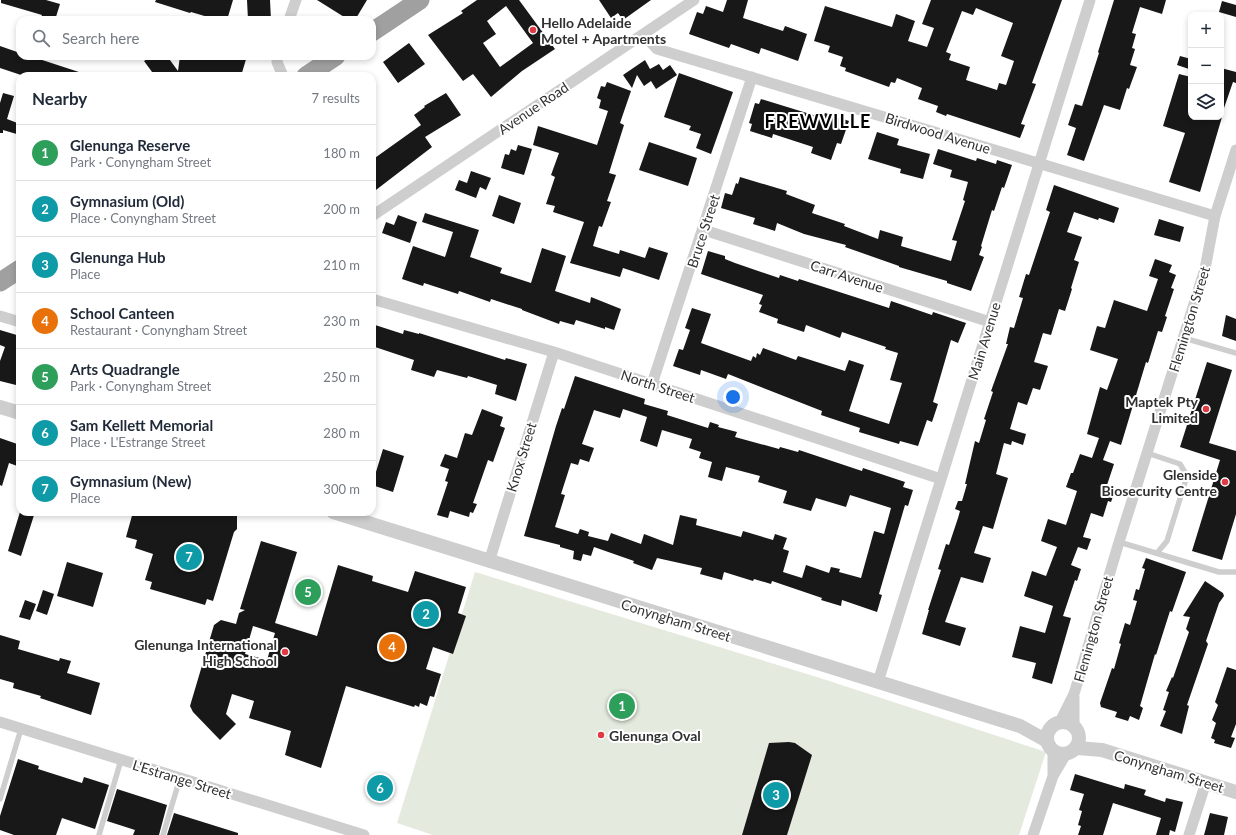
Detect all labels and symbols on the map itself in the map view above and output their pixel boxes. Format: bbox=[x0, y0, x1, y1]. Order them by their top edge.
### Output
place label: Hello Adelaide Motel + Apartments bbox=[541, 14, 666, 47]
marker: Hello Adelaide Motel + Apartments bbox=[528, 25, 538, 35]
street label: Avenue Road bbox=[495, 78, 571, 138]
street label: Birdwood Avenue bbox=[883, 109, 993, 157]
district label: FREWVILLE bbox=[765, 110, 871, 132]
street label: Bruce Street bbox=[683, 192, 723, 270]
street label: Carr Avenue bbox=[808, 256, 886, 296]
street label: Flemington Street bbox=[1165, 264, 1213, 374]
street label: Main Avenue bbox=[964, 300, 1004, 382]
street label: North Street bbox=[619, 366, 697, 406]
your location bbox=[723, 387, 743, 407]
place label: Maptek Pty Limited bbox=[1125, 393, 1199, 426]
marker: Maptek Pty Limited bbox=[1201, 404, 1211, 414]
street label: Knox Street bbox=[502, 420, 540, 494]
place label: Glenside Biosecurity Centre bbox=[1102, 466, 1218, 499]
marker: Glenside Biosecurity Centre bbox=[1220, 477, 1230, 487]
pin: 7 bbox=[176, 542, 202, 572]
street label: Flemington Street bbox=[1070, 574, 1116, 684]
pin: 5 bbox=[295, 577, 321, 607]
street label: Conyngham Street bbox=[619, 595, 733, 645]
pin: 2 bbox=[413, 599, 439, 629]
pin: 4 bbox=[379, 632, 405, 662]
place label: Glenunga International High School bbox=[134, 636, 277, 669]
marker: Glenunga International High School bbox=[280, 647, 290, 657]
pin: 1 bbox=[609, 691, 635, 721]
place label: Glenunga Oval bbox=[609, 727, 701, 744]
marker: Glenunga Oval bbox=[596, 730, 606, 740]
street label: Conyngham Street bbox=[1112, 746, 1226, 796]
street label: L'Estrange Street bbox=[131, 756, 233, 802]
pin: 6 bbox=[367, 773, 393, 803]
pin: 3 bbox=[763, 780, 789, 810]

